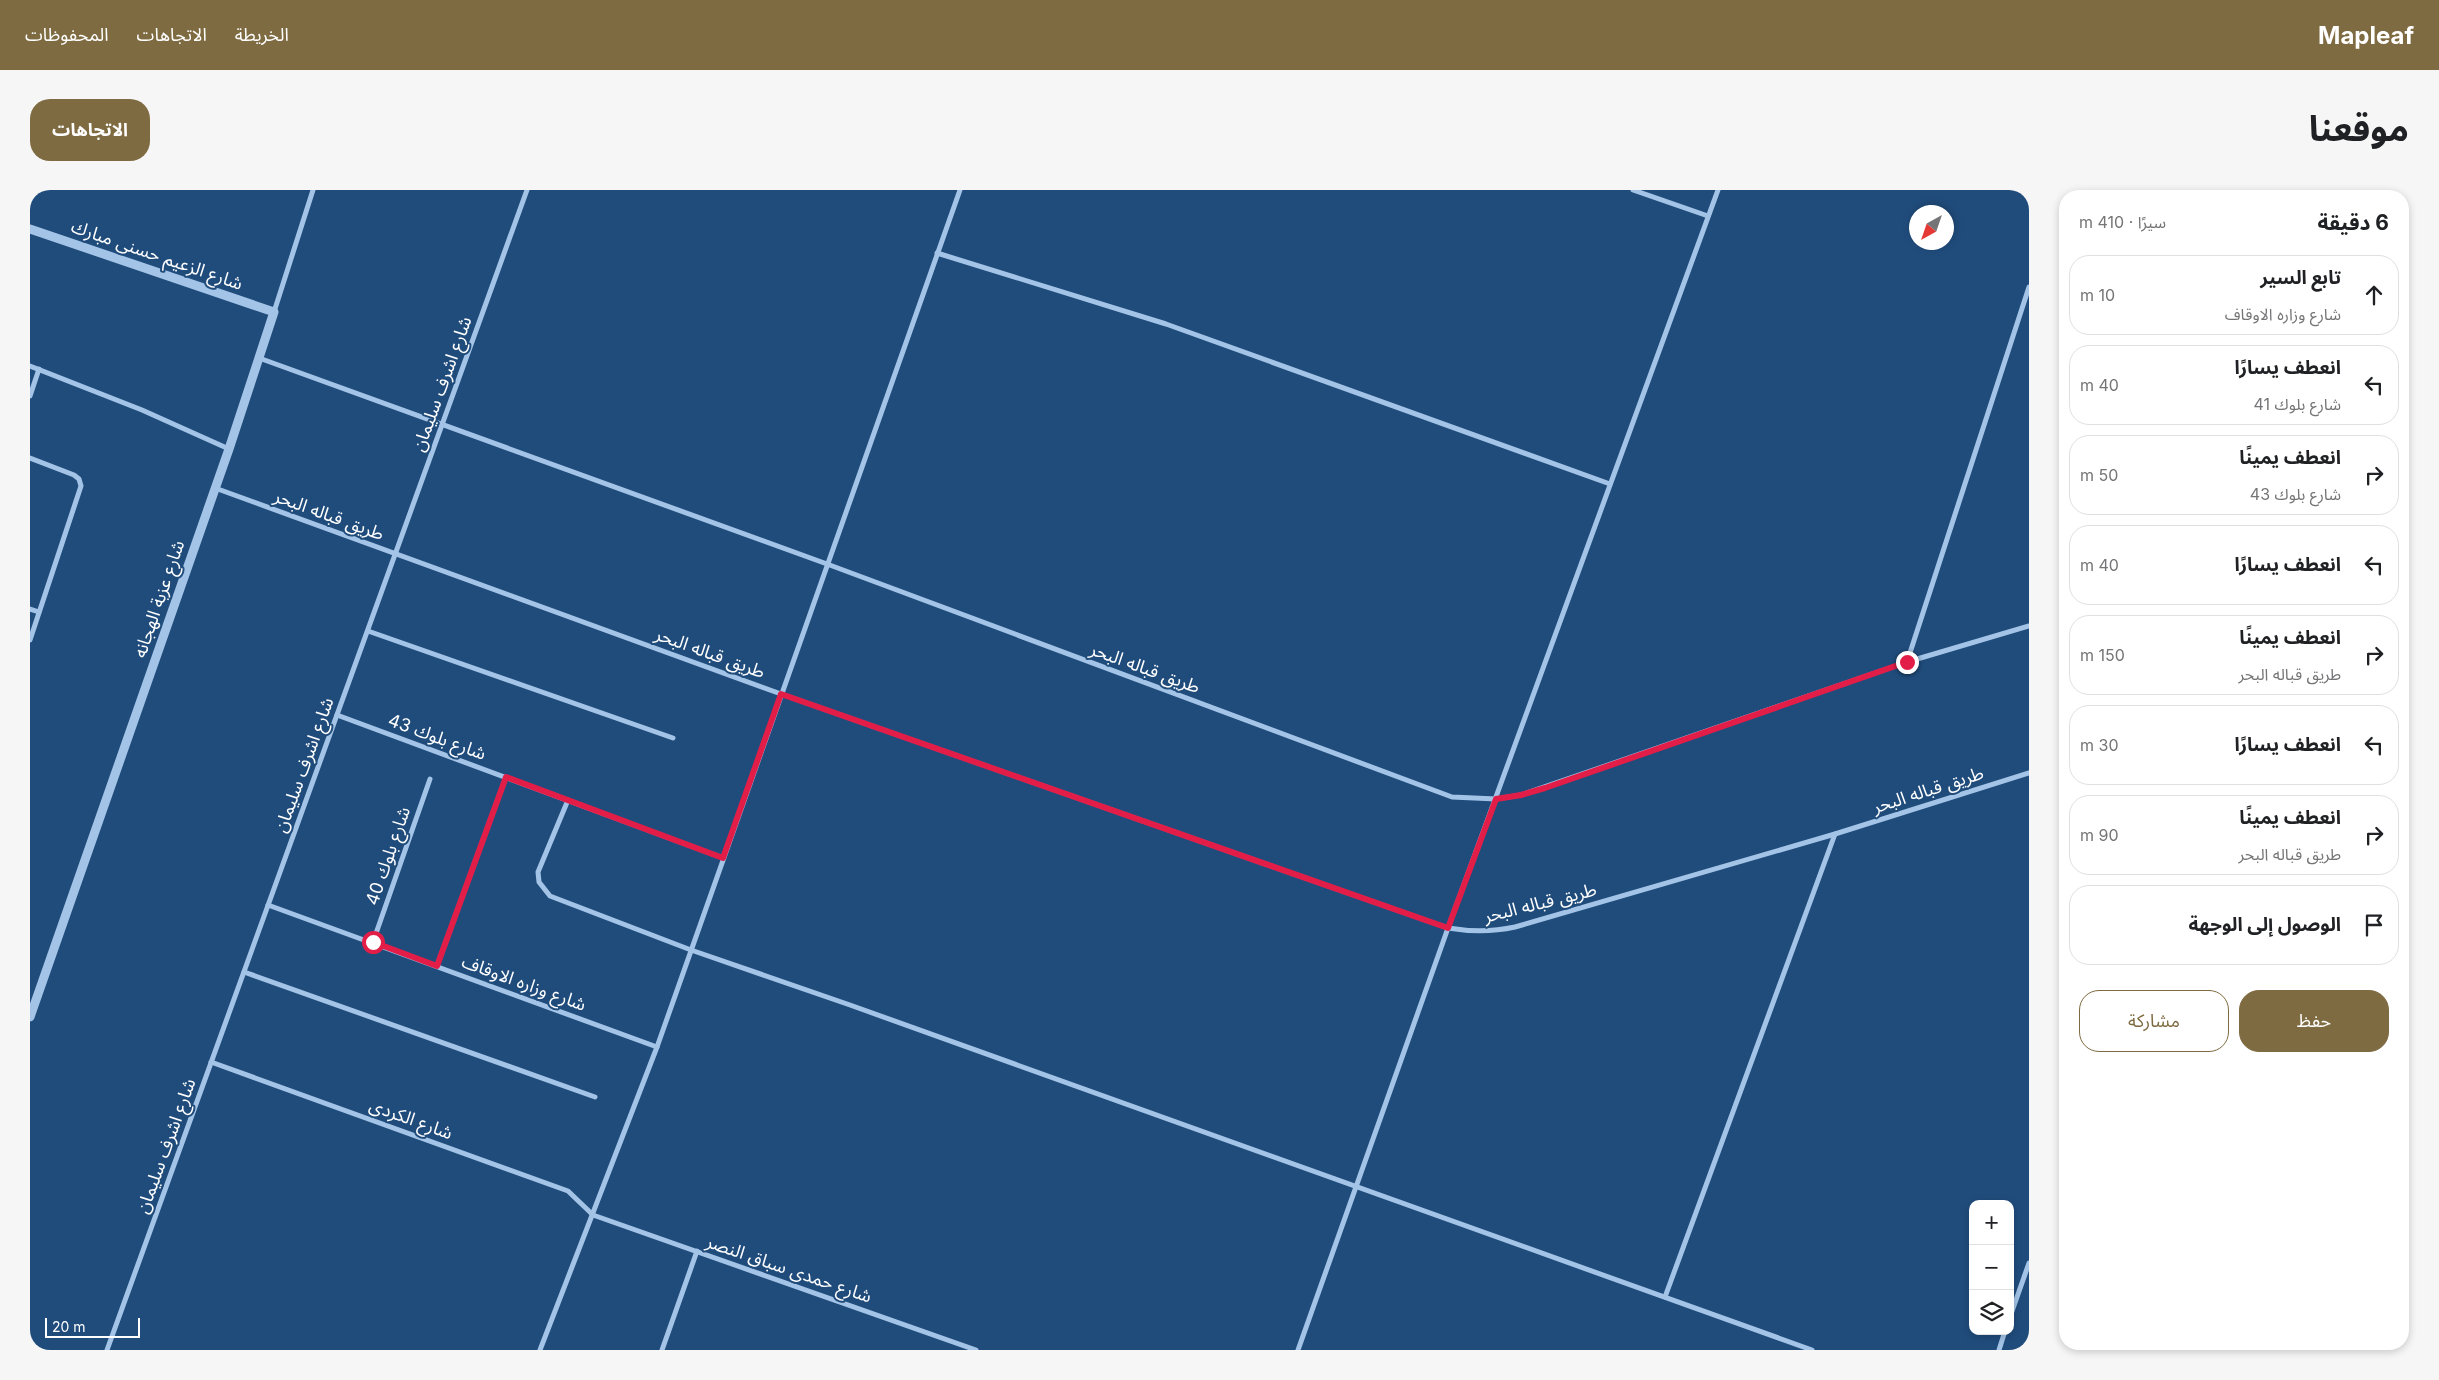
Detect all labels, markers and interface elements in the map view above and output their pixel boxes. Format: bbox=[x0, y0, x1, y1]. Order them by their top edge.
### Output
text: Mapleaf bbox=[2318, 21, 2414, 50]
text: المحفوظات bbox=[25, 24, 109, 45]
text: الاتجاهات bbox=[137, 24, 207, 45]
text: الخريطة bbox=[235, 24, 289, 45]
button: الاتجاهات bbox=[30, 99, 150, 161]
text: موقعنا bbox=[2309, 107, 2409, 149]
north arrow bbox=[1909, 205, 1954, 250]
text: 6 دقيقة bbox=[2318, 210, 2389, 235]
text: سيرًا · 410 m bbox=[2079, 212, 2166, 232]
street label: شارع الزعيم حسنى مبارك bbox=[67, 215, 246, 298]
text: تابع السير bbox=[2260, 266, 2341, 289]
icon: ahead bbox=[2360, 281, 2388, 309]
text: 10 m bbox=[2080, 285, 2115, 305]
text: شارع وزاره الاوقاف bbox=[2225, 304, 2341, 324]
street label: شارع اشرف سليمان bbox=[407, 313, 479, 456]
text: انعطف يسارًا bbox=[2234, 356, 2341, 379]
icon: left bbox=[2360, 371, 2388, 399]
text: 40 m bbox=[2080, 375, 2119, 395]
text: شارع بلوك 41 bbox=[2254, 394, 2341, 414]
text: انعطف يمينًا bbox=[2239, 446, 2341, 469]
icon: right bbox=[2360, 461, 2388, 489]
text: 50 m bbox=[2080, 465, 2118, 485]
text: شارع بلوك 43 bbox=[2250, 484, 2341, 504]
street label: طريق قباله البحر bbox=[270, 485, 387, 545]
street label: شارع عزبة الهجانه bbox=[129, 537, 192, 662]
icon: left bbox=[2360, 551, 2388, 579]
text: انعطف يسارًا bbox=[2234, 553, 2341, 576]
text: 40 m bbox=[2080, 555, 2119, 575]
street label: طريق قباله البحر bbox=[651, 623, 768, 683]
text: انعطف يمينًا bbox=[2239, 626, 2341, 649]
street label: طريق قباله البحر bbox=[1086, 638, 1203, 698]
icon: right bbox=[2360, 641, 2388, 669]
text: 150 m bbox=[2080, 645, 2125, 665]
route end bbox=[1896, 651, 1919, 674]
text: طريق قباله البحر bbox=[2238, 664, 2341, 684]
street label: شارع اشرف سليمان bbox=[269, 694, 341, 837]
street label: شارع بلوك 43 bbox=[384, 709, 489, 768]
icon: left bbox=[2360, 731, 2388, 759]
text: انعطف يسارًا bbox=[2234, 733, 2341, 756]
text: 30 m bbox=[2080, 735, 2119, 755]
street label: طريق قباله البحر bbox=[1869, 762, 1986, 819]
street label: شارع بلوك 40 bbox=[361, 804, 418, 909]
text: انعطف يمينًا bbox=[2239, 806, 2341, 829]
icon: right bbox=[2360, 821, 2388, 849]
text: 90 m bbox=[2080, 825, 2119, 845]
text: طريق قباله البحر bbox=[2238, 844, 2341, 864]
street label: طريق قباله البحر bbox=[1480, 878, 1599, 928]
icon: arrive bbox=[2360, 911, 2388, 939]
text: الوصول إلى الوجهة bbox=[2189, 913, 2341, 936]
route start bbox=[362, 931, 385, 954]
street label: شارع وزاره الاوقاف bbox=[458, 950, 589, 1018]
button: مشاركة bbox=[2079, 990, 2229, 1052]
button: حفظ bbox=[2239, 990, 2389, 1052]
street label: شارع اشرف سليمان bbox=[131, 1075, 203, 1218]
street label: شارع الكردى bbox=[365, 1094, 456, 1147]
map controls bbox=[1969, 1200, 2014, 1335]
button: + bbox=[1969, 1200, 2014, 1245]
street label: شارع حمدى سباق النصر bbox=[702, 1230, 875, 1310]
button: − bbox=[1969, 1245, 2014, 1290]
button: layers bbox=[1969, 1290, 2014, 1335]
scale bar bbox=[45, 1315, 140, 1338]
text: 20 m bbox=[52, 1318, 86, 1335]

